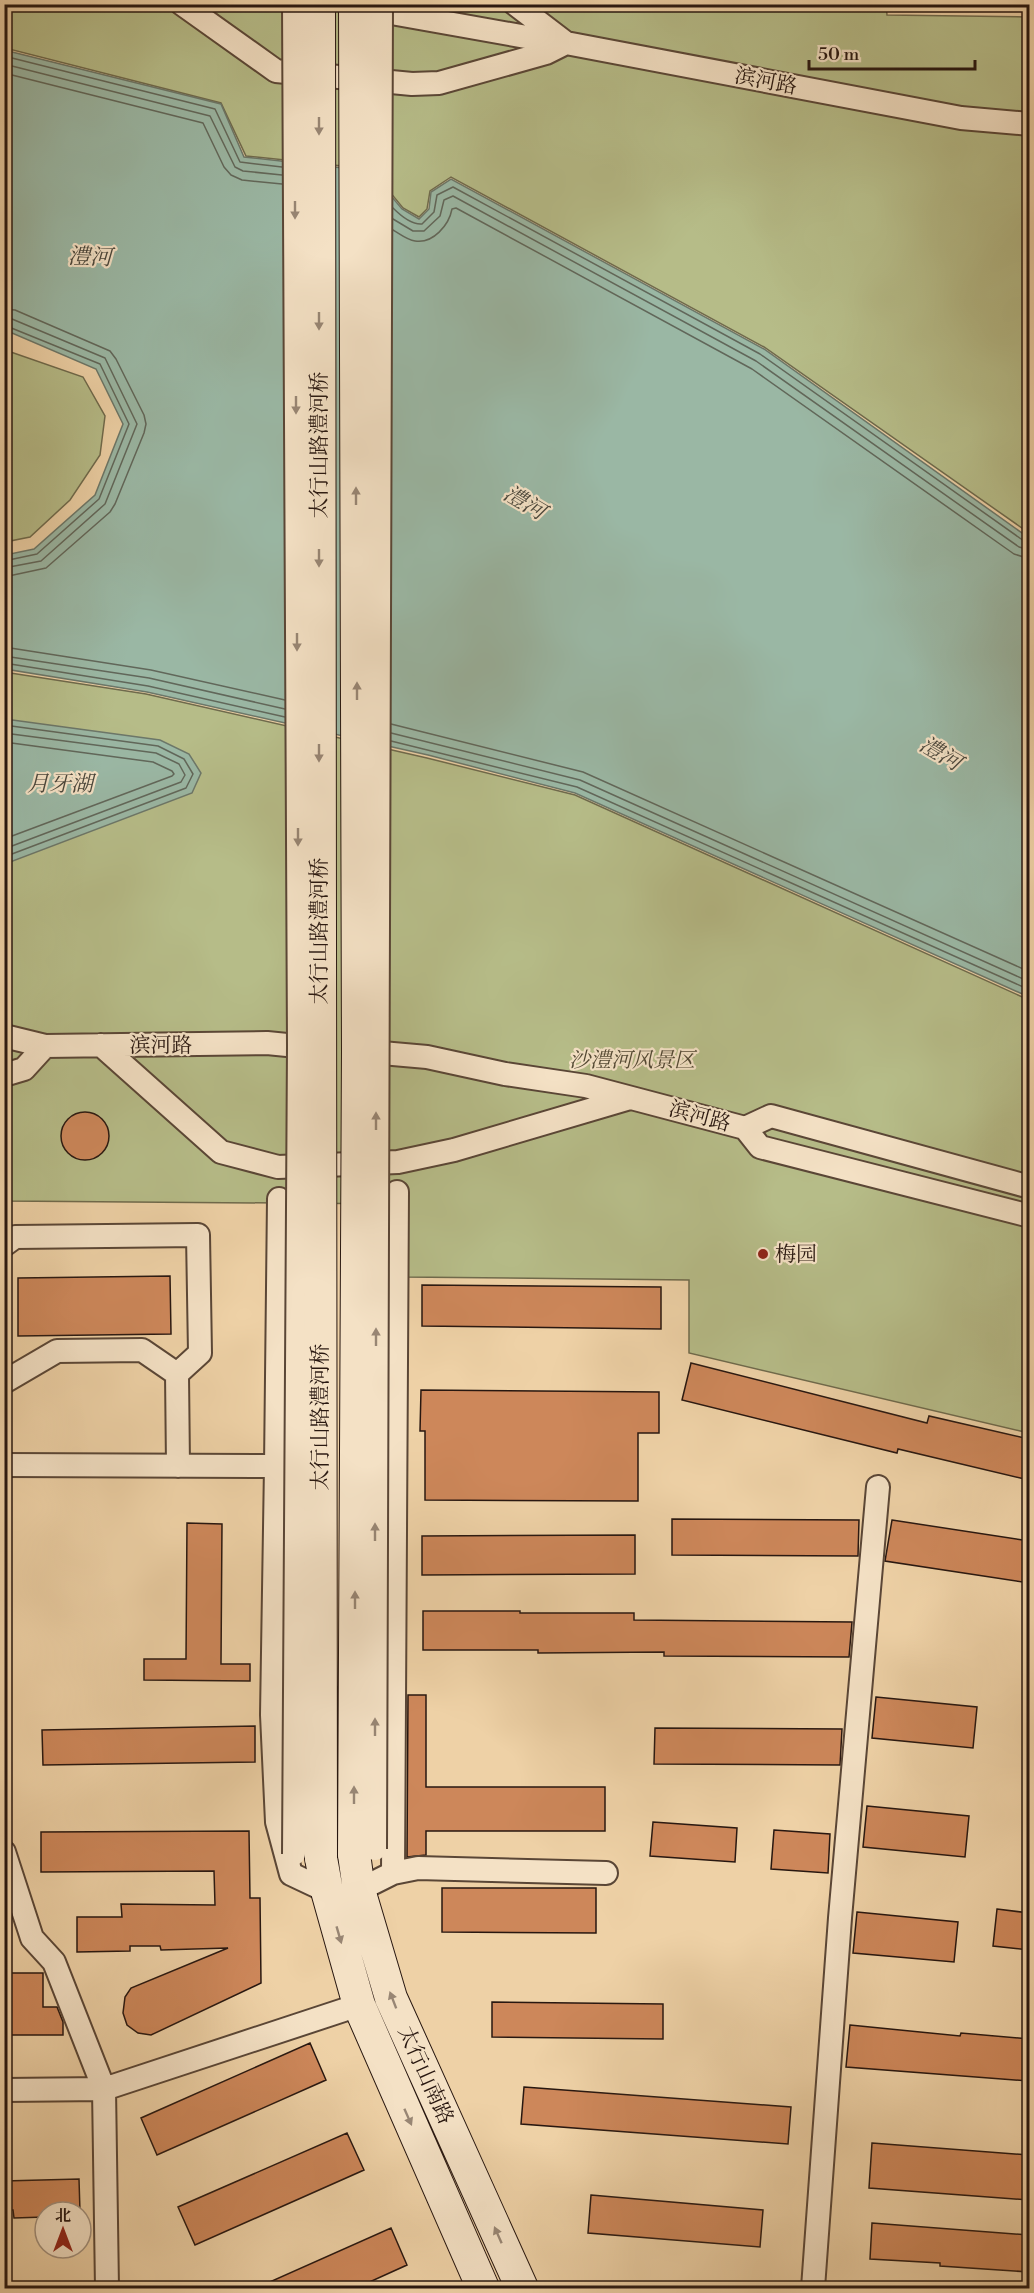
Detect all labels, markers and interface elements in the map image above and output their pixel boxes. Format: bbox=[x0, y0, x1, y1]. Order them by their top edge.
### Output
scale bar bbox=[809, 33, 976, 71]
text: 50 m bbox=[818, 43, 860, 66]
street label: 滨河路 bbox=[732, 63, 799, 101]
one-way arrow bbox=[314, 117, 324, 136]
one-way arrow bbox=[290, 200, 300, 219]
water label: 澧河 bbox=[67, 243, 116, 272]
one-way arrow bbox=[314, 312, 324, 331]
street label: 太行山路澧河桥 bbox=[307, 372, 333, 519]
one-way arrow bbox=[291, 395, 301, 414]
water label: 澧河 bbox=[498, 480, 553, 528]
one-way arrow bbox=[351, 487, 361, 506]
one-way arrow bbox=[314, 549, 324, 568]
one-way arrow bbox=[292, 632, 302, 651]
one-way arrow bbox=[352, 682, 362, 701]
water label: 澧河 bbox=[914, 731, 969, 779]
one-way arrow bbox=[314, 744, 324, 763]
water label: 月牙湖 bbox=[27, 771, 97, 798]
one-way arrow bbox=[293, 827, 303, 846]
street label: 太行山路澧河桥 bbox=[307, 858, 333, 1005]
street label: 滨河路 bbox=[130, 1033, 193, 1059]
park label: 沙澧河风景区 bbox=[569, 1048, 698, 1074]
street label: 滨河路 bbox=[666, 1096, 734, 1138]
one-way arrow bbox=[371, 1112, 381, 1131]
place label: 梅园 bbox=[775, 1242, 817, 1268]
marker: 梅园 bbox=[756, 1247, 770, 1261]
one-way arrow bbox=[371, 1328, 381, 1347]
street label: 太行山路澧河桥 bbox=[308, 1344, 334, 1491]
one-way arrow bbox=[371, 1523, 380, 1542]
one-way arrow bbox=[350, 1591, 360, 1610]
one-way arrow bbox=[370, 1718, 380, 1737]
one-way arrow bbox=[349, 1786, 359, 1805]
one-way arrow bbox=[335, 1927, 344, 1945]
one-way arrow bbox=[388, 1990, 398, 2008]
street label: 太行山南路 bbox=[392, 2022, 458, 2129]
one-way arrow bbox=[403, 2109, 413, 2127]
north arrow bbox=[33, 2200, 93, 2260]
text: 北 bbox=[55, 2206, 71, 2226]
one-way arrow bbox=[493, 2226, 503, 2244]

